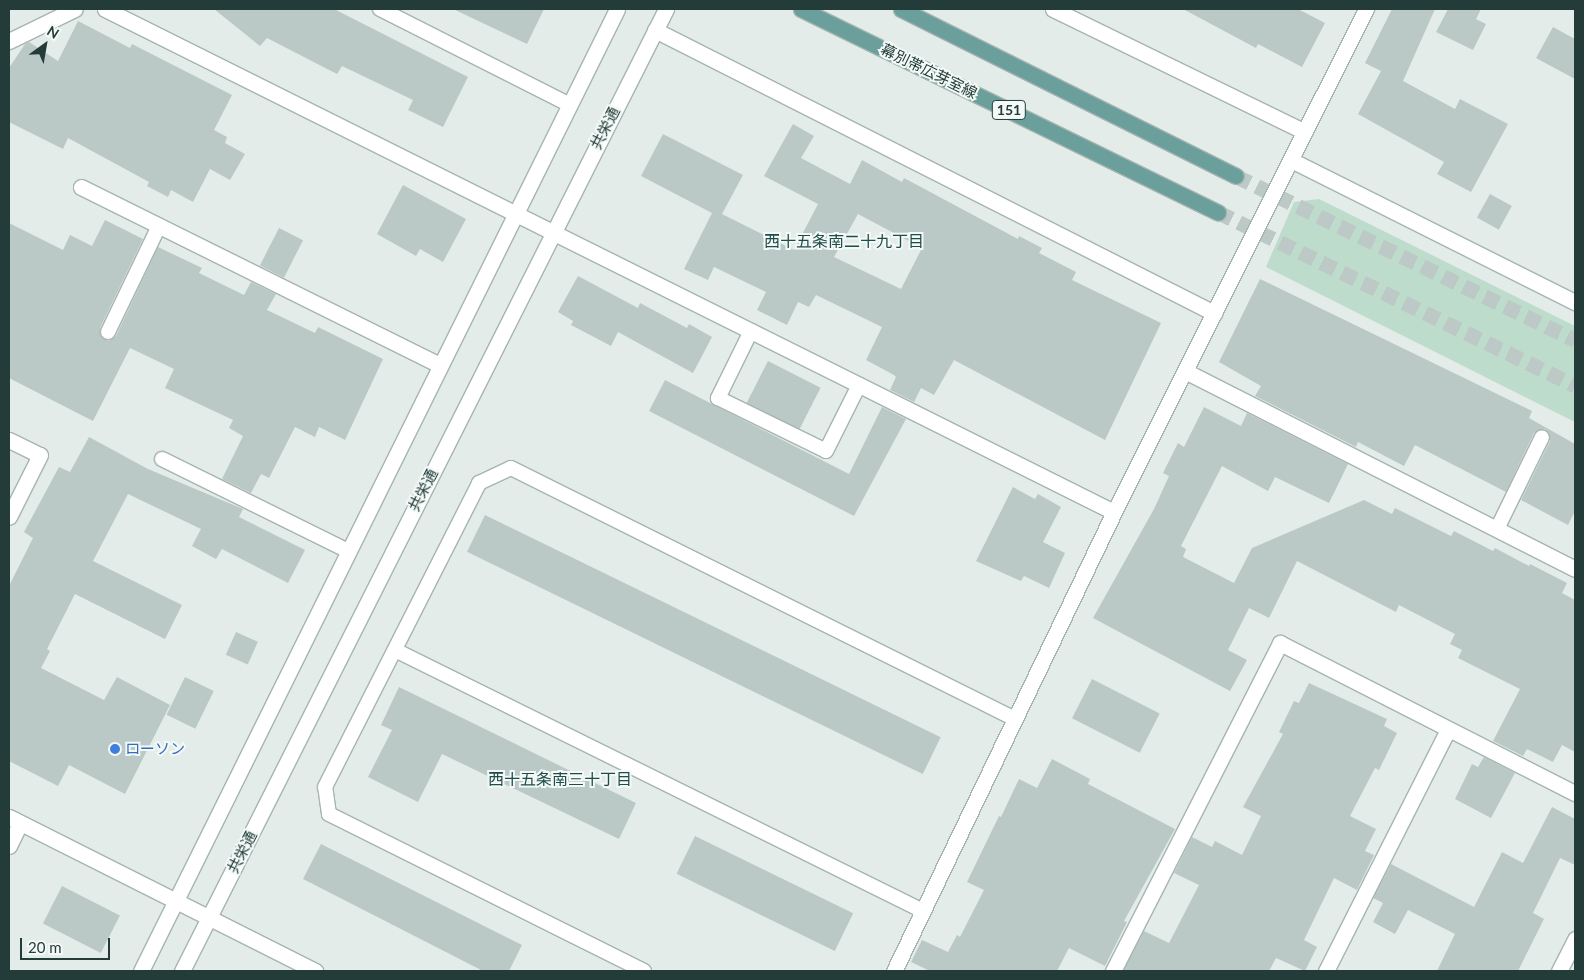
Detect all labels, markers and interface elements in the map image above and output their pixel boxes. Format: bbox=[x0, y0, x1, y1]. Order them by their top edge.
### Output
north arrow bbox=[20, 20, 70, 70]
text: N bbox=[44, 22, 62, 42]
street label: 幕別帯広芽室線 bbox=[878, 40, 980, 102]
road number: 151 bbox=[992, 98, 1026, 122]
street label: 共栄通 bbox=[587, 104, 623, 152]
district label: 西十五条南二十九丁目 bbox=[764, 231, 924, 251]
street label: 共栄通 bbox=[405, 466, 441, 514]
place label: ローソン bbox=[125, 740, 185, 758]
marker: ローソン bbox=[109, 743, 121, 755]
district label: 西十五条南三十丁目 bbox=[488, 769, 632, 789]
street label: 共栄通 bbox=[224, 828, 260, 876]
scale bar bbox=[22, 928, 112, 960]
text: 20 m bbox=[28, 938, 62, 956]

